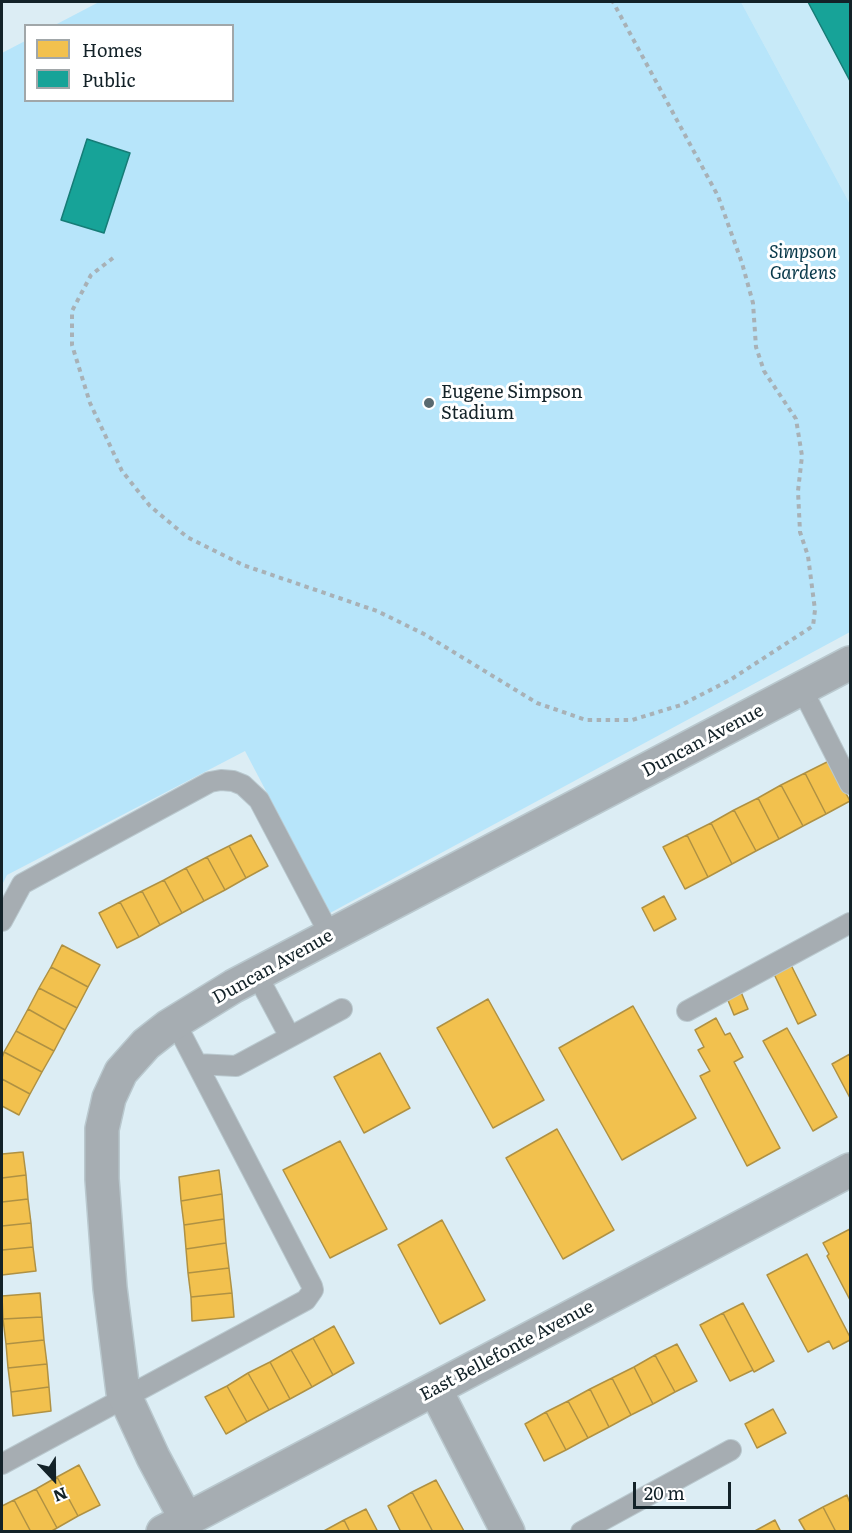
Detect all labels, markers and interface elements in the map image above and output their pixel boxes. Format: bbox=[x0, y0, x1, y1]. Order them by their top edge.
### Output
legend bbox=[24, 24, 234, 102]
text: Homes bbox=[82, 36, 142, 63]
text: Public bbox=[82, 66, 136, 93]
park label: Simpson Gardens bbox=[769, 242, 837, 284]
place label: Eugene Simpson Stadium bbox=[441, 382, 583, 424]
marker: Eugene Simpson Stadium bbox=[422, 396, 436, 410]
street label: Duncan Avenue bbox=[639, 700, 767, 782]
street label: Duncan Avenue bbox=[209, 925, 337, 1009]
street label: East Bellefonte Avenue bbox=[416, 1296, 598, 1406]
north arrow bbox=[24, 1449, 84, 1509]
scale bar bbox=[636, 1470, 734, 1508]
text: 20 m bbox=[644, 1479, 685, 1506]
text: N bbox=[50, 1482, 71, 1509]

